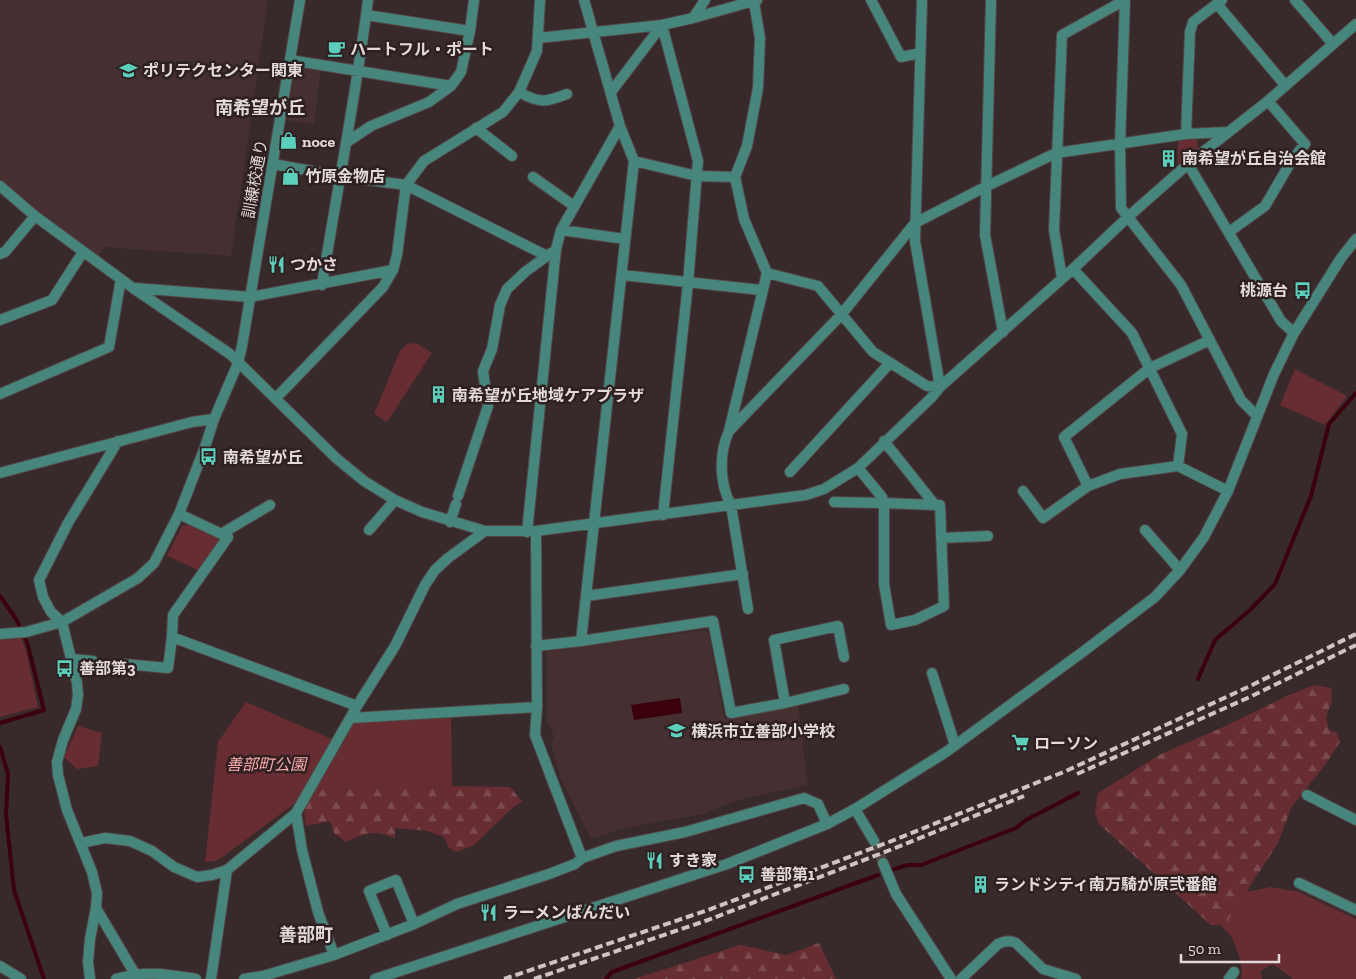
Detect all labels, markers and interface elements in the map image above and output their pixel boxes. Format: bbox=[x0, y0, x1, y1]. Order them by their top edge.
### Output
cafe icon: ハートフル・ポート bbox=[326, 39, 346, 59]
place label: ハートフル・ポート bbox=[350, 40, 494, 59]
school or university icon: ポリテクセンター関東 bbox=[119, 60, 139, 80]
place label: ポリテクセンター関東 bbox=[143, 61, 303, 80]
district label: 南希望が丘 bbox=[215, 97, 305, 119]
shop icon: noce bbox=[278, 131, 298, 151]
place label: noce bbox=[302, 132, 335, 151]
street label: 訓練校通り bbox=[239, 138, 271, 220]
building icon: 南希望が丘自治会館 bbox=[1158, 148, 1178, 168]
place label: 南希望が丘自治会館 bbox=[1182, 149, 1326, 168]
shop icon: 竹原金物店 bbox=[281, 166, 301, 186]
place label: 竹原金物店 bbox=[305, 167, 385, 186]
restaurant icon: つかさ bbox=[266, 254, 286, 274]
place label: つかさ bbox=[290, 255, 338, 274]
bus stop icon: 桃源台 bbox=[1292, 280, 1312, 300]
place label: 桃源台 bbox=[1240, 281, 1288, 300]
building icon: 南希望が丘地域ケアプラザ bbox=[428, 385, 448, 405]
place label: 南希望が丘地域ケアプラザ bbox=[452, 386, 644, 405]
bus stop icon: 南希望が丘 bbox=[199, 447, 219, 467]
place label: 南希望が丘 bbox=[223, 448, 303, 467]
bus stop icon: 善部第3 bbox=[55, 658, 75, 678]
place label: 善部第3 bbox=[79, 659, 136, 678]
school or university icon: 横浜市立善部小学校 bbox=[667, 721, 687, 741]
place label: 横浜市立善部小学校 bbox=[691, 722, 835, 741]
supermarket icon: ローソン bbox=[1010, 733, 1030, 753]
place label: ローソン bbox=[1034, 734, 1098, 753]
park label: 善部町公園 bbox=[226, 755, 308, 774]
restaurant icon: すき家 bbox=[645, 850, 665, 870]
place label: すき家 bbox=[669, 851, 717, 870]
bus stop icon: 善部第1 bbox=[736, 864, 756, 884]
place label: 善部第1 bbox=[760, 865, 815, 884]
building icon: ランドシティ南万騎が原弐番館 bbox=[970, 874, 990, 894]
place label: ランドシティ南万騎が原弐番館 bbox=[994, 875, 1217, 894]
restaurant icon: ラーメンばんだい bbox=[479, 902, 499, 922]
place label: ラーメンばんだい bbox=[503, 903, 630, 922]
district label: 善部町 bbox=[279, 924, 333, 946]
scale bar bbox=[1181, 932, 1278, 964]
text: 50 m bbox=[1188, 940, 1221, 958]

